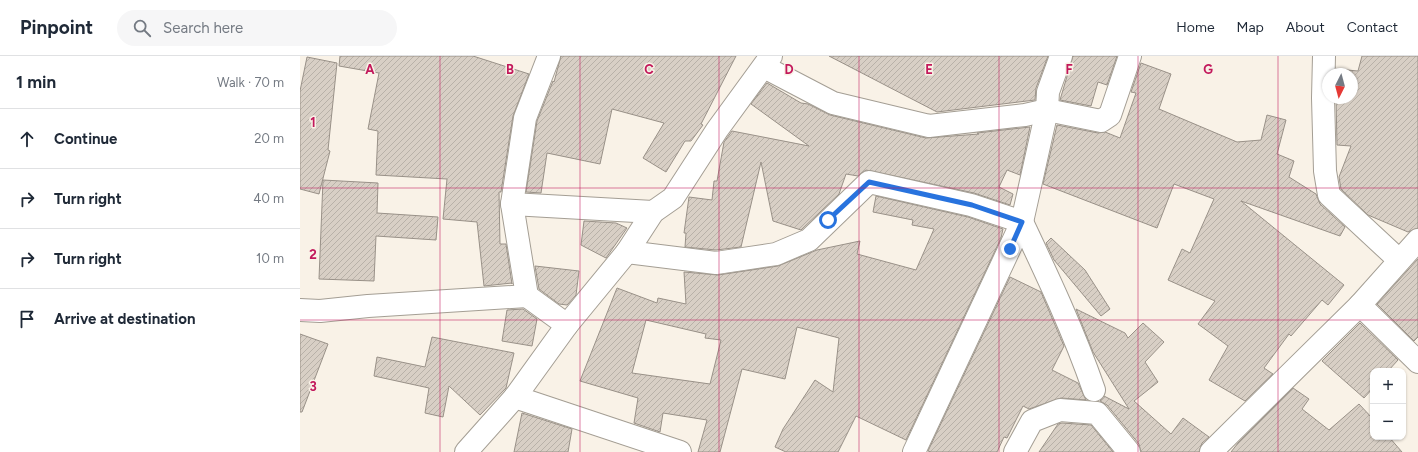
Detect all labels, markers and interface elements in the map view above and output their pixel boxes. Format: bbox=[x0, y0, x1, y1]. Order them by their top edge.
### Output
search box bbox=[117, 10, 397, 46]
text: Pinpoint bbox=[20, 16, 93, 39]
icon: search bbox=[131, 17, 153, 39]
text: Search here bbox=[163, 19, 243, 37]
text: Home bbox=[1176, 19, 1215, 36]
text: Map bbox=[1237, 19, 1264, 36]
text: About bbox=[1286, 19, 1325, 36]
text: Contact bbox=[1347, 19, 1398, 36]
text: A bbox=[365, 62, 375, 77]
text: B bbox=[506, 62, 514, 77]
text: C bbox=[644, 62, 654, 77]
text: D bbox=[784, 62, 794, 77]
text: E bbox=[925, 62, 933, 77]
text: F bbox=[1065, 62, 1073, 77]
text: G bbox=[1203, 62, 1213, 77]
north arrow bbox=[1322, 68, 1358, 104]
text: 1 min bbox=[16, 72, 56, 92]
text: Walk · 70 m bbox=[217, 75, 284, 90]
text: 1 bbox=[310, 115, 316, 130]
icon: ahead bbox=[16, 128, 38, 150]
text: Continue bbox=[54, 130, 117, 148]
text: 20 m bbox=[254, 131, 284, 146]
icon: right bbox=[16, 188, 38, 210]
text: Turn right bbox=[54, 190, 122, 208]
text: 40 m bbox=[253, 191, 284, 206]
route start bbox=[819, 211, 837, 229]
route end bbox=[1001, 240, 1019, 258]
text: 2 bbox=[309, 247, 317, 262]
icon: right bbox=[16, 248, 38, 270]
text: Turn right bbox=[54, 250, 122, 268]
text: 10 m bbox=[256, 251, 284, 266]
icon: arrive bbox=[16, 308, 38, 330]
text: Arrive at destination bbox=[54, 310, 195, 328]
map controls bbox=[1370, 368, 1406, 440]
button: + bbox=[1370, 368, 1406, 404]
text: 3 bbox=[309, 379, 317, 394]
button: − bbox=[1370, 404, 1406, 440]

